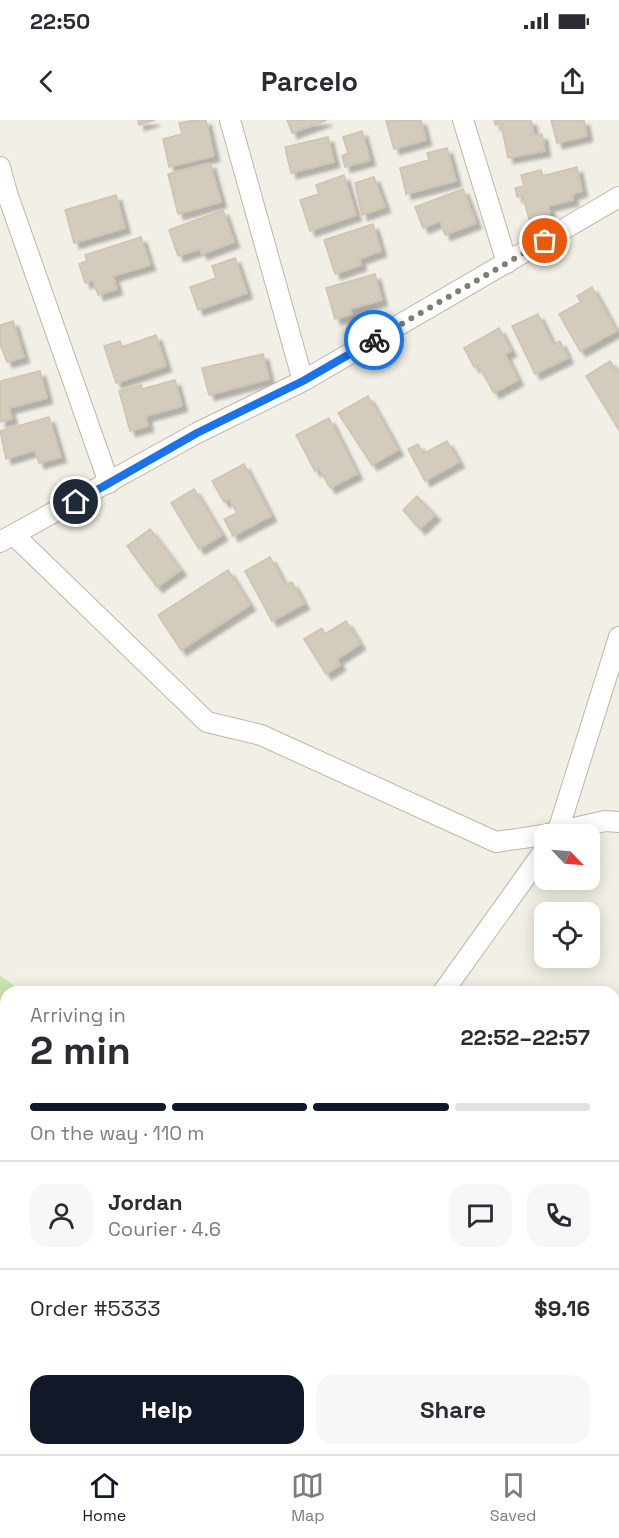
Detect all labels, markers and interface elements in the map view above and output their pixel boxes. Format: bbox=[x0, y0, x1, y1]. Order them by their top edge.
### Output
text: 22:50 bbox=[30, 7, 90, 35]
text: Parcelo bbox=[261, 64, 358, 99]
icon: back bbox=[30, 65, 63, 98]
icon: share bbox=[556, 65, 589, 98]
pin bbox=[519, 215, 570, 266]
icon: bag bbox=[528, 224, 561, 257]
courier bbox=[344, 310, 404, 370]
icon: bike bbox=[358, 324, 391, 357]
pin bbox=[50, 476, 101, 527]
icon: home bbox=[59, 485, 92, 518]
north arrow bbox=[534, 824, 600, 890]
map controls bbox=[534, 824, 600, 968]
button: locate bbox=[534, 902, 600, 968]
text: Arriving in bbox=[30, 1002, 126, 1028]
text: 22:52–22:57 bbox=[461, 1023, 590, 1051]
text: 2 min bbox=[30, 1026, 131, 1075]
text: On the way · 110 m bbox=[30, 1120, 204, 1146]
button: person bbox=[30, 1184, 93, 1247]
button: chat bbox=[449, 1184, 512, 1247]
button: phone bbox=[527, 1184, 590, 1247]
text: Jordan bbox=[108, 1188, 183, 1216]
text: Courier · 4.6 bbox=[108, 1216, 221, 1242]
text: Order #5333 bbox=[30, 1294, 161, 1322]
text: $9.16 bbox=[534, 1294, 590, 1322]
button: Help bbox=[30, 1375, 304, 1444]
button: Share bbox=[316, 1375, 590, 1444]
tab: Home bbox=[83, 1469, 126, 1526]
tab: Map bbox=[291, 1469, 325, 1526]
tab: Saved bbox=[490, 1469, 536, 1526]

